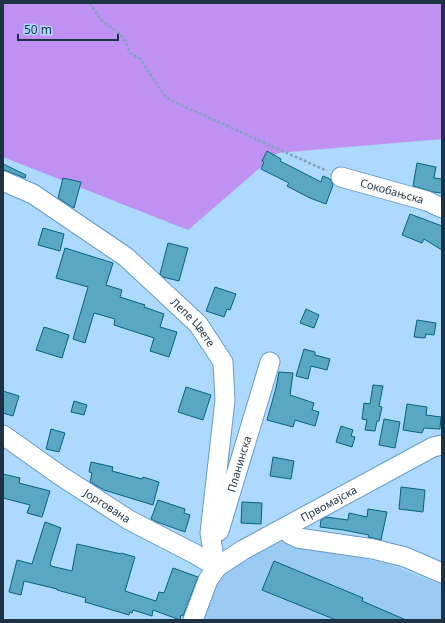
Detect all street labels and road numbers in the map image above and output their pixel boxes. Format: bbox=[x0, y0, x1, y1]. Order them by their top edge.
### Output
street label: Сокобањска bbox=[359, 175, 426, 207]
street label: Лепе Цвете bbox=[168, 294, 219, 350]
street label: Планинска bbox=[223, 434, 254, 494]
street label: Првомајска bbox=[297, 482, 359, 525]
street label: Јоргована bbox=[80, 484, 134, 526]

